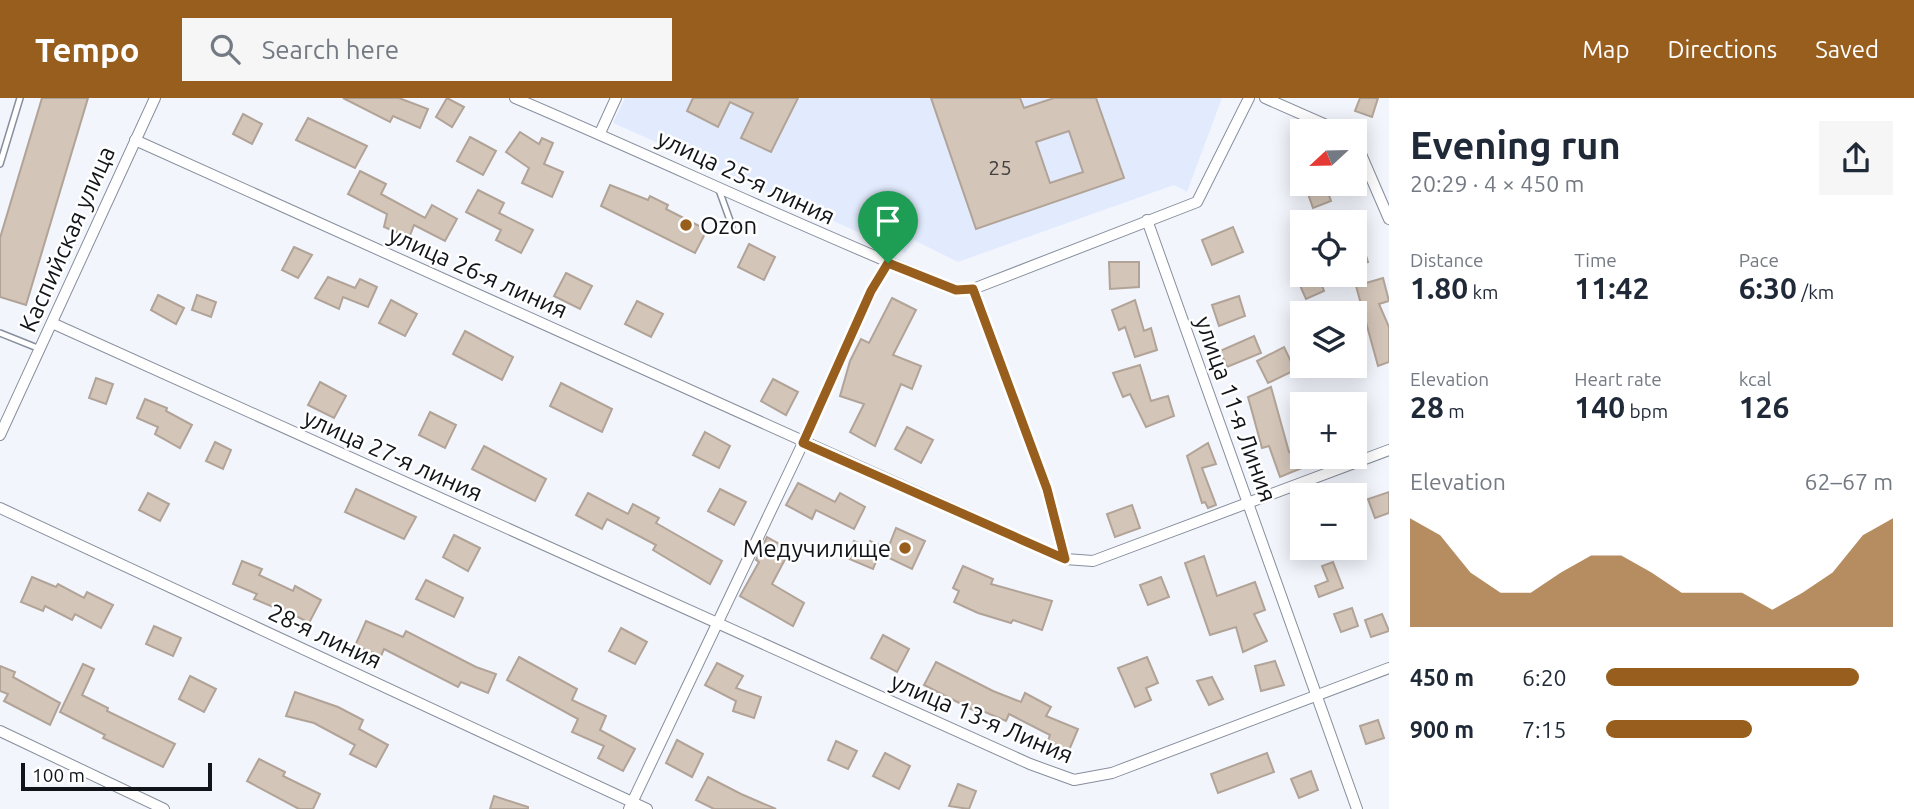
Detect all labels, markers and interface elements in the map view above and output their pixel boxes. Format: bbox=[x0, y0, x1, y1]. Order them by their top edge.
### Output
search box bbox=[182, 18, 672, 81]
icon: search bbox=[206, 30, 244, 68]
text: Tempo bbox=[35, 31, 140, 68]
text: Search here bbox=[262, 35, 399, 64]
text: Map bbox=[1582, 36, 1629, 63]
text: Directions bbox=[1667, 36, 1777, 63]
text: Saved bbox=[1815, 36, 1879, 63]
north arrow bbox=[1290, 119, 1367, 196]
map controls bbox=[1290, 119, 1367, 560]
button: share bbox=[1819, 121, 1893, 195]
street label: улица 25-я линия bbox=[653, 124, 839, 230]
text: Evening run bbox=[1410, 124, 1621, 166]
street label: Каспийская улица bbox=[14, 142, 120, 336]
house number: 25 bbox=[988, 155, 1012, 179]
text: 20:29 · 4 × 450 m bbox=[1410, 171, 1584, 196]
pin bbox=[858, 191, 918, 263]
icon: arrive bbox=[869, 202, 907, 240]
button: locate bbox=[1290, 210, 1367, 287]
place label: Ozon bbox=[700, 212, 757, 239]
marker: Ozon bbox=[678, 217, 694, 233]
street label: улица 26-я линия bbox=[384, 220, 572, 324]
text: Distance bbox=[1410, 249, 1484, 271]
text: Time bbox=[1574, 249, 1617, 271]
text: Pace bbox=[1739, 249, 1779, 271]
text: 1.80 bbox=[1410, 271, 1468, 305]
text: 11:42 bbox=[1574, 271, 1649, 305]
text: 6:30 bbox=[1739, 271, 1797, 305]
text: km bbox=[1468, 281, 1498, 303]
text: /km bbox=[1797, 281, 1834, 303]
button: layers bbox=[1290, 301, 1367, 378]
street label: улица 11-я Линия bbox=[1190, 312, 1282, 506]
text: Elevation bbox=[1410, 368, 1489, 390]
text: Heart rate bbox=[1574, 368, 1662, 390]
text: kcal bbox=[1739, 368, 1771, 390]
text: 28 bbox=[1410, 390, 1444, 424]
text: 140 bbox=[1574, 390, 1625, 424]
text: 126 bbox=[1739, 390, 1789, 424]
button: + bbox=[1290, 392, 1367, 469]
text: m bbox=[1444, 400, 1465, 422]
text: bpm bbox=[1625, 400, 1668, 422]
street label: улица 27-я линия bbox=[299, 403, 487, 507]
text: Elevation bbox=[1410, 469, 1506, 494]
text: 62–67 m bbox=[1805, 469, 1893, 494]
button: − bbox=[1290, 483, 1367, 560]
place label: Медучилище bbox=[743, 535, 891, 562]
marker: Медучилище bbox=[897, 540, 913, 556]
street label: 28-я линия bbox=[264, 598, 386, 674]
text: 450 m bbox=[1410, 665, 1474, 690]
text: 6:20 bbox=[1522, 665, 1567, 690]
street label: улица 13-я Линия bbox=[887, 667, 1077, 769]
text: 900 m bbox=[1410, 717, 1474, 742]
text: 7:15 bbox=[1522, 717, 1567, 742]
scale bar bbox=[21, 760, 212, 792]
text: 100 m bbox=[32, 764, 85, 786]

